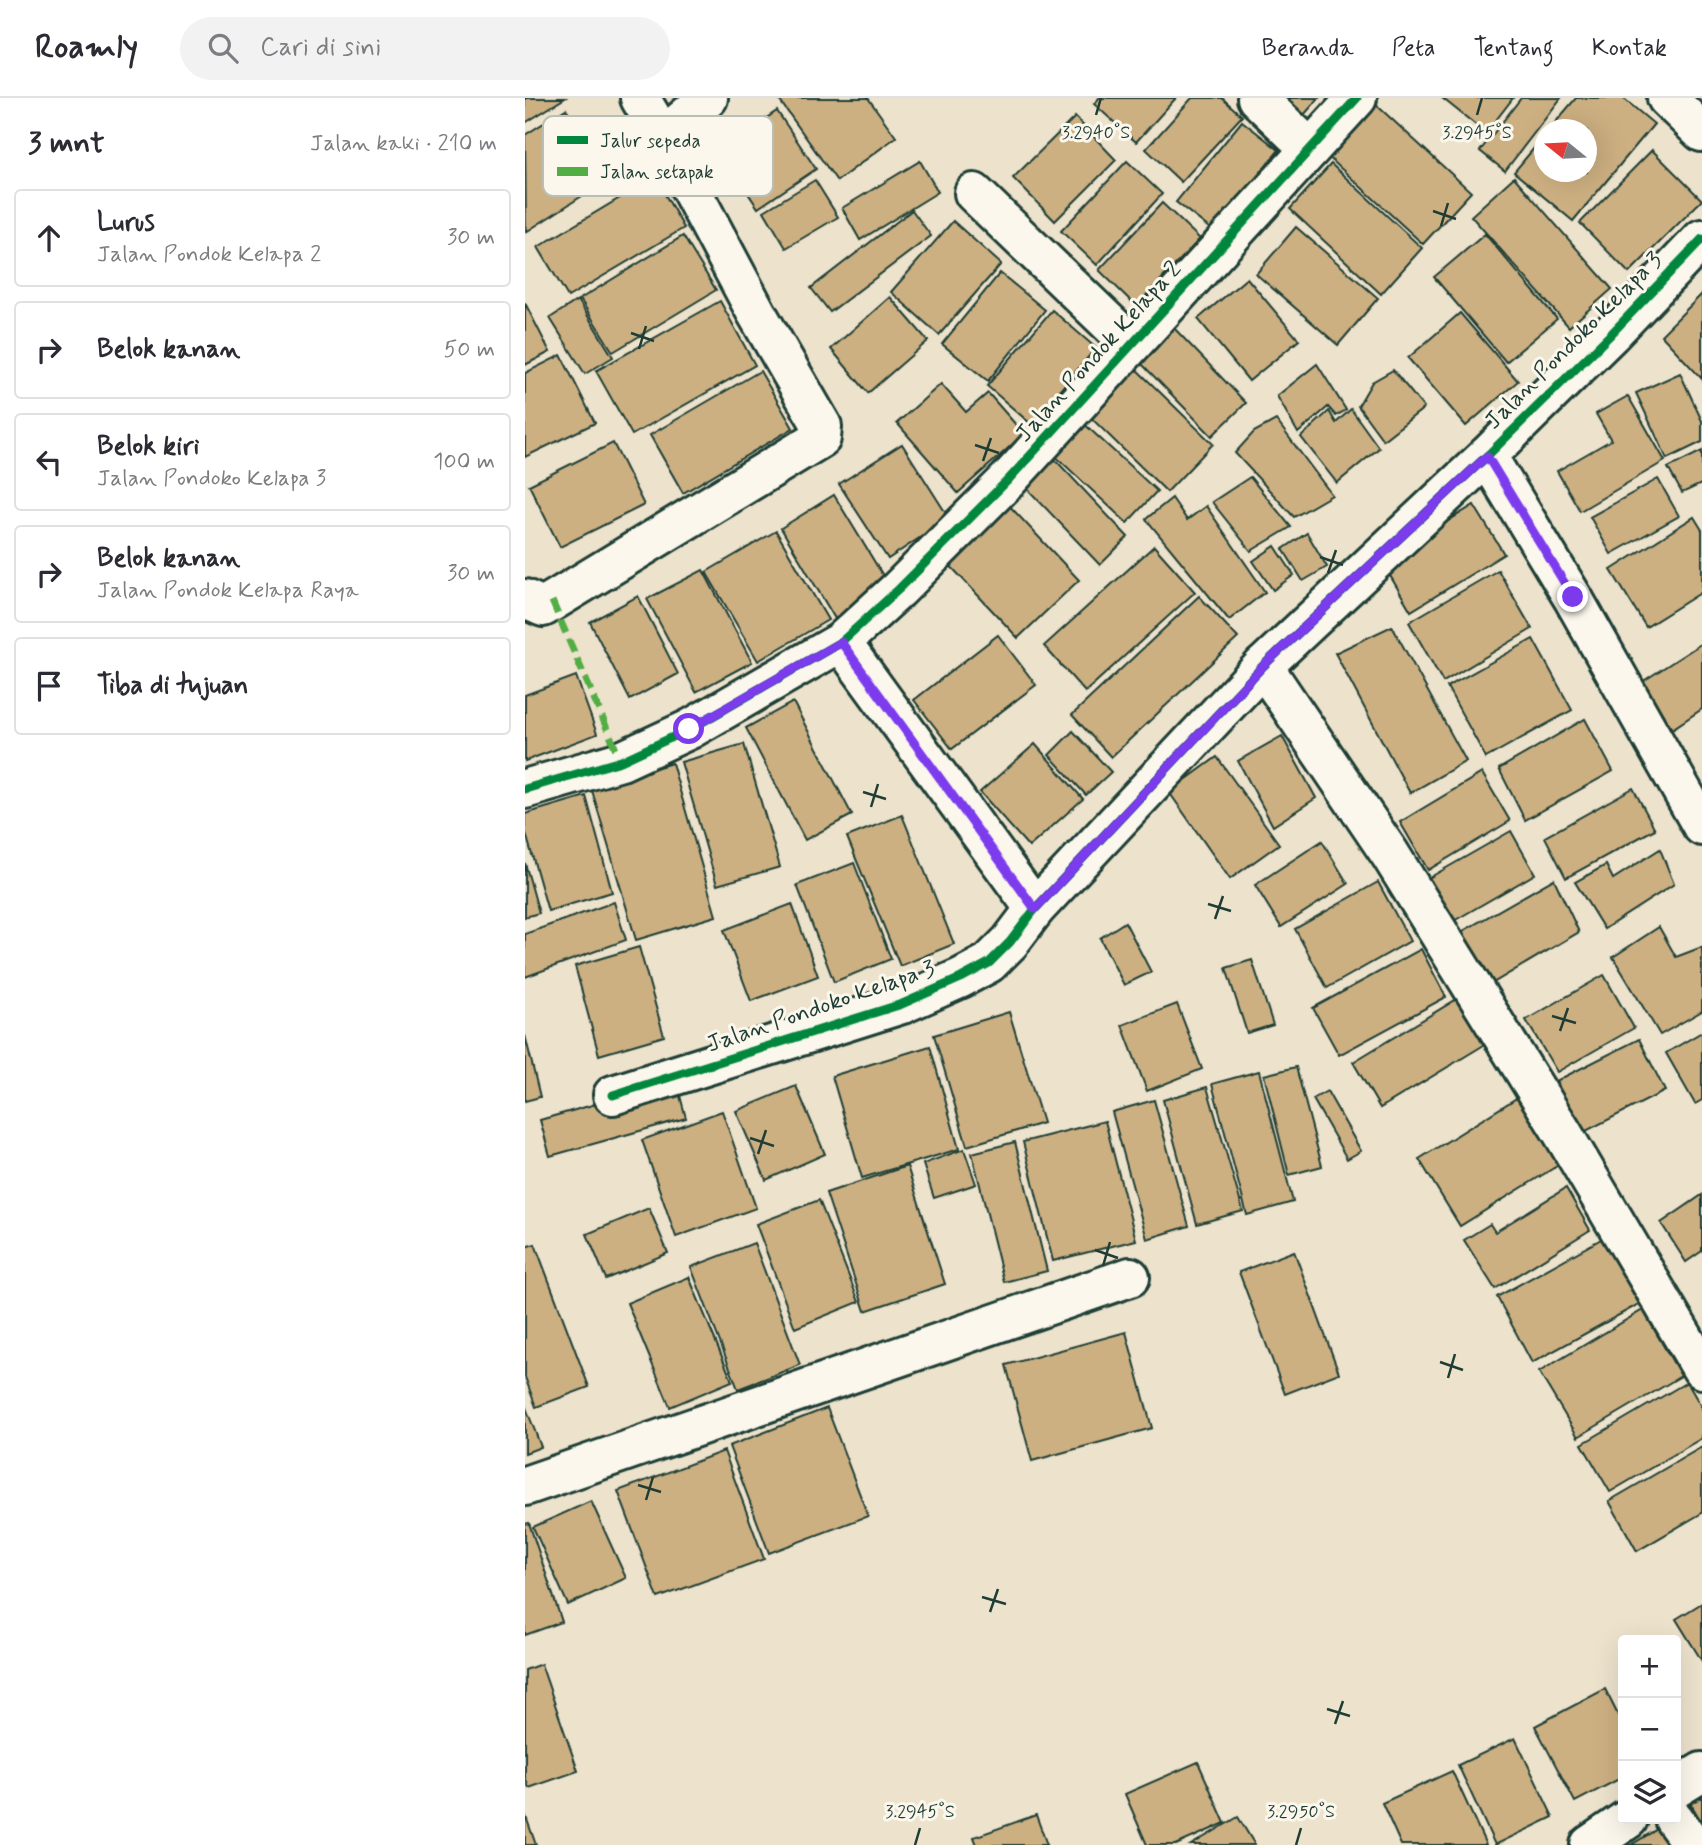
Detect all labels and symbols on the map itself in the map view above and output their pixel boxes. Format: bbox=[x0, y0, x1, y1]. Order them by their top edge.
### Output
legend bbox=[543, 116, 773, 196]
north arrow bbox=[1534, 119, 1597, 182]
text: 3.2940°S bbox=[1062, 121, 1130, 145]
text: 3.2945°S bbox=[1442, 121, 1512, 145]
text: Jalur sepeda bbox=[600, 129, 701, 154]
text: Jalan setapak bbox=[600, 160, 714, 185]
street label: Jalan Pondoko Kelapa 3 bbox=[1479, 245, 1670, 436]
street label: Jalan Pondok Kelapa 2 bbox=[1009, 255, 1189, 449]
route end bbox=[1557, 581, 1588, 612]
route start bbox=[673, 713, 704, 744]
street label: Jalan Pondoko Kelapa 3 bbox=[703, 953, 939, 1061]
text: 3.2945°S bbox=[885, 1800, 955, 1824]
text: 3.2950°S bbox=[1267, 1800, 1335, 1824]

